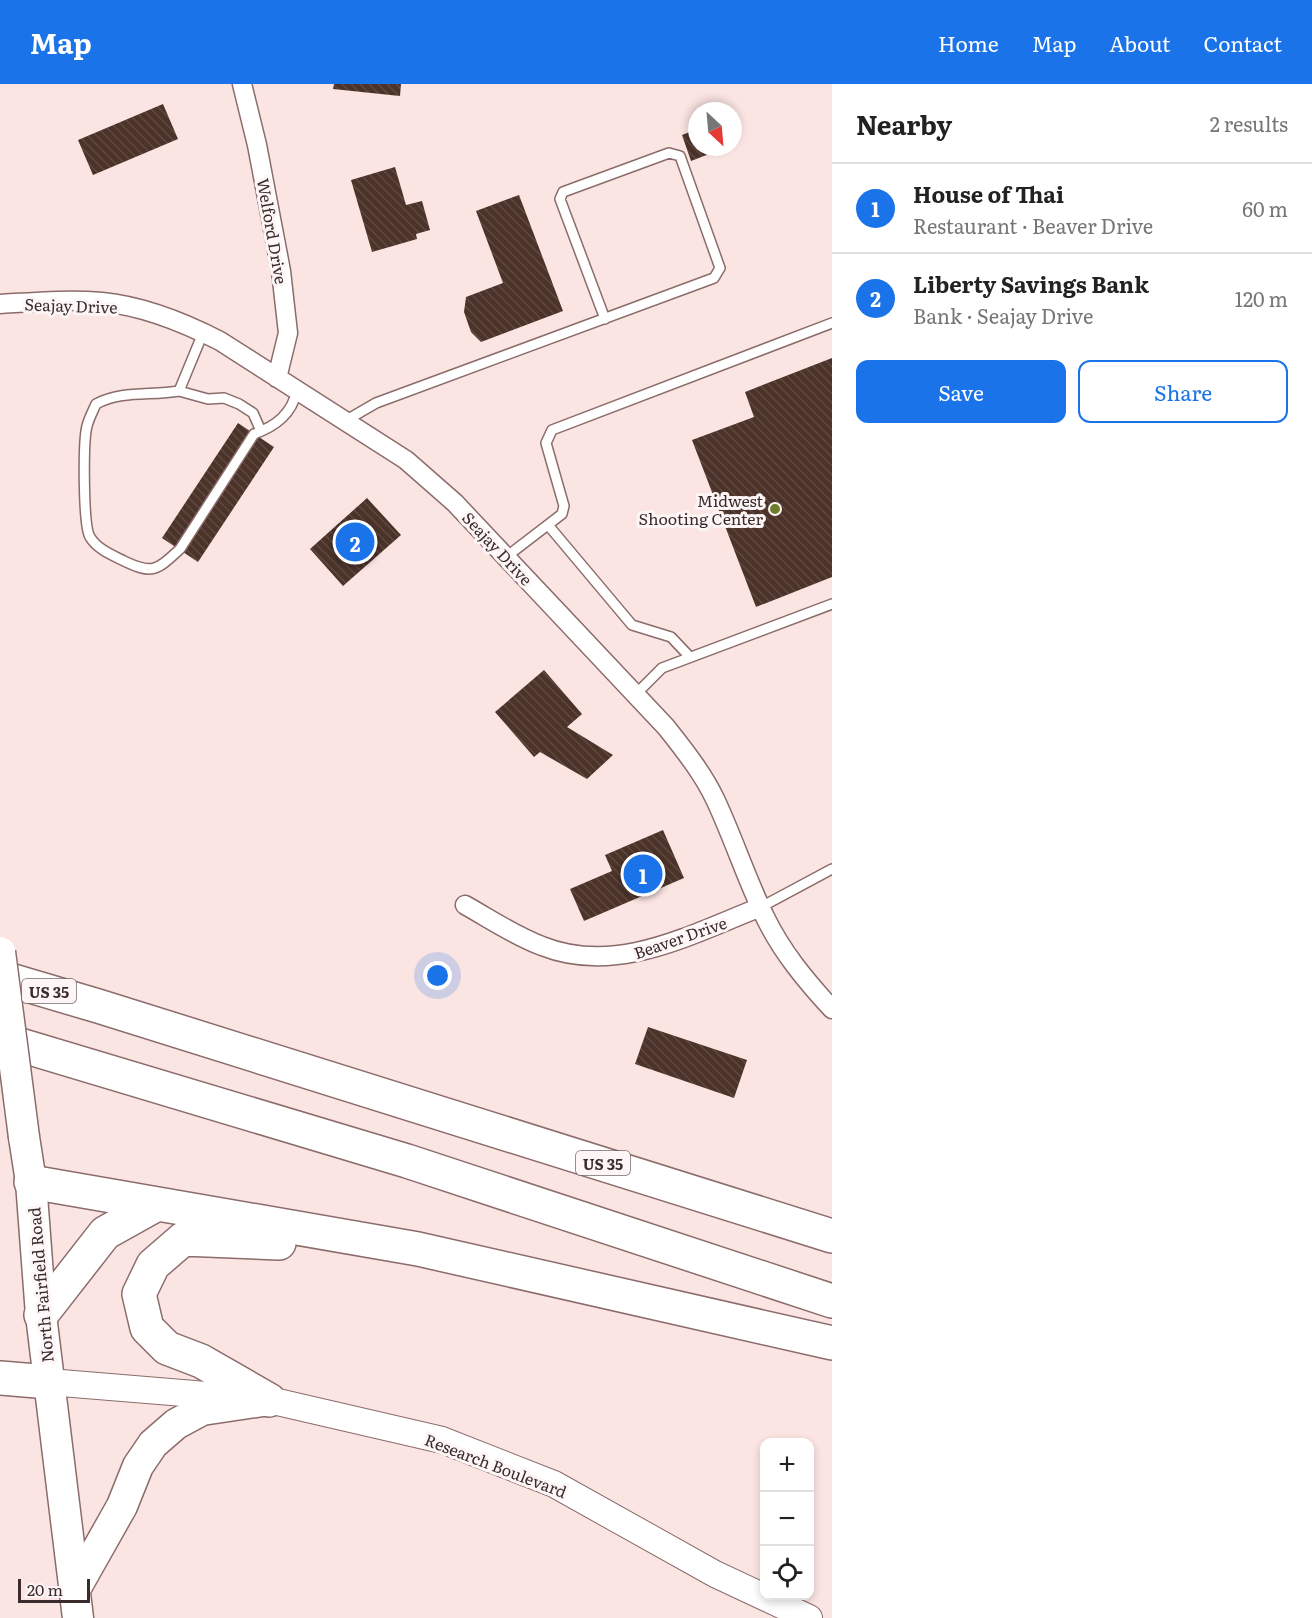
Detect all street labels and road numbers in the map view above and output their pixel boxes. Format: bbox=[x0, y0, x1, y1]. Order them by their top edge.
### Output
street label: Welford Drive bbox=[252, 176, 294, 286]
street label: Seajay Drive bbox=[24, 291, 118, 319]
street label: Seajay Drive bbox=[457, 506, 539, 590]
street label: Beaver Drive bbox=[630, 910, 730, 964]
road number: US 35 bbox=[22, 979, 76, 1003]
road number: US 35 bbox=[576, 1151, 630, 1175]
street label: North Fairfield Road bbox=[21, 1206, 59, 1364]
street label: Research Boulevard bbox=[421, 1427, 571, 1503]

